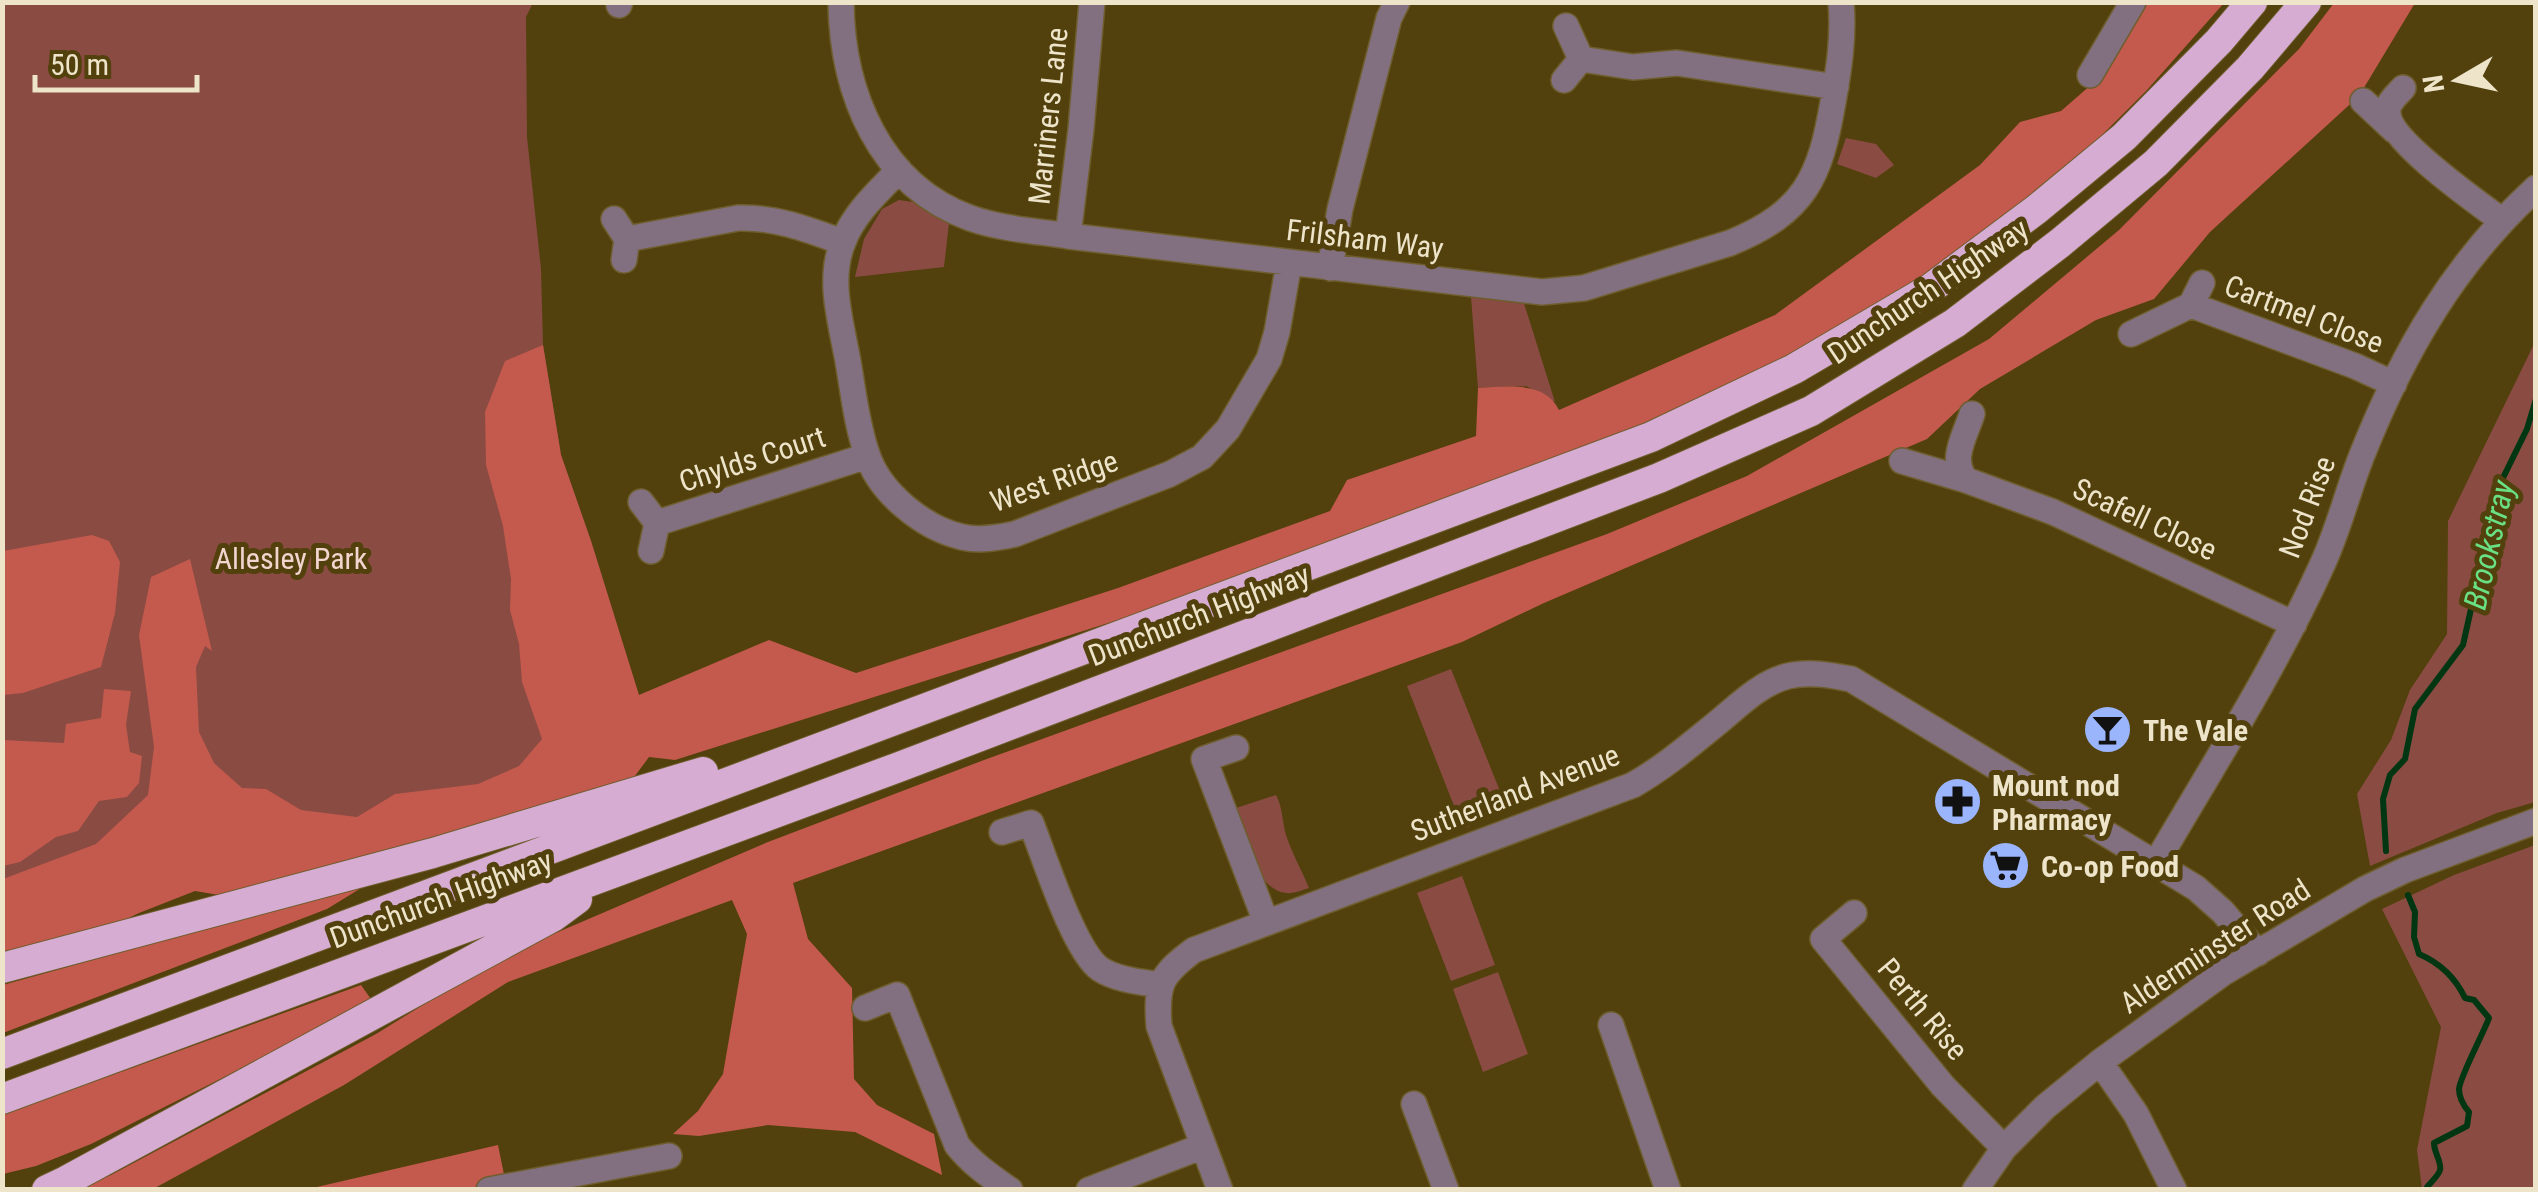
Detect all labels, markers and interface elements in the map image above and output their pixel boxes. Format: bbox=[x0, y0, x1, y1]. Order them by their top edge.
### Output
street label: Marriners Lane bbox=[1021, 26, 1075, 206]
scale bar bbox=[35, 30, 198, 92]
north arrow bbox=[2408, 30, 2508, 130]
text: 50 m bbox=[50, 47, 109, 82]
text: N bbox=[2416, 73, 2451, 95]
street label: Dunchurch Highway bbox=[1821, 211, 2035, 371]
street label: Frilsham Way bbox=[1284, 212, 1446, 266]
street label: Cartmel Close bbox=[2220, 268, 2388, 360]
street label: Chylds Court bbox=[674, 419, 830, 499]
street label: West Ridge bbox=[986, 443, 1122, 519]
street label: Nod Rise bbox=[2272, 451, 2342, 563]
street label: Scafell Close bbox=[2068, 471, 2222, 567]
water label: Brookstray bbox=[2456, 476, 2522, 613]
park label: Allesley Park bbox=[215, 541, 368, 576]
street label: Dunchurch Highway bbox=[1083, 557, 1315, 673]
bar icon: The Vale bbox=[2082, 704, 2134, 756]
place label: The Vale bbox=[2143, 713, 2248, 748]
street label: Sutherland Avenue bbox=[1406, 737, 1624, 849]
place label: Mount nod Pharmacy bbox=[1992, 768, 2120, 837]
pharmacy icon: Mount nod Pharmacy bbox=[1931, 776, 1983, 828]
supermarket icon: Co-op Food bbox=[1980, 840, 2032, 892]
street label: Dunchurch Highway bbox=[325, 843, 557, 955]
place label: Co-op Food bbox=[2041, 849, 2179, 884]
street label: Alderminster Road bbox=[2114, 872, 2316, 1020]
street label: Perth Rise bbox=[1871, 951, 1975, 1067]

